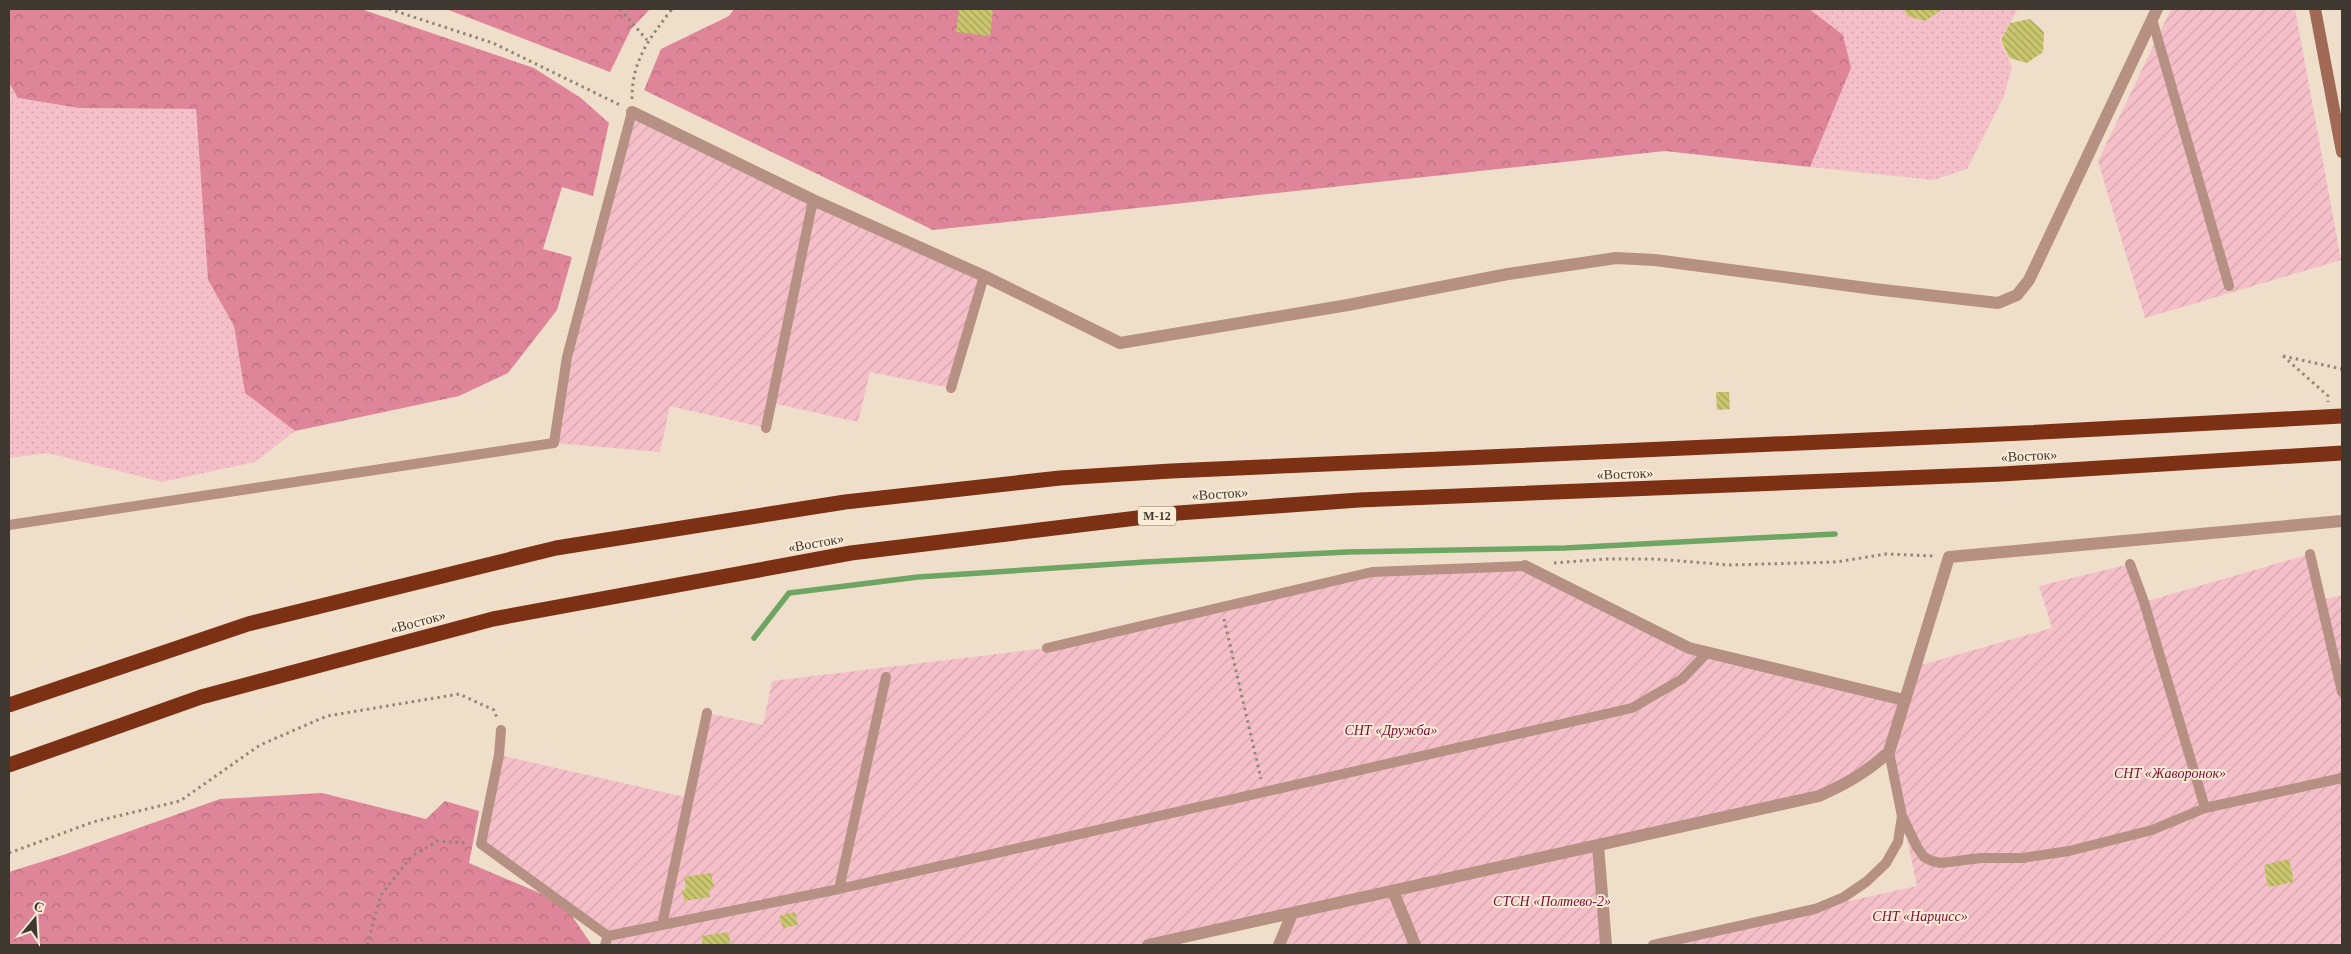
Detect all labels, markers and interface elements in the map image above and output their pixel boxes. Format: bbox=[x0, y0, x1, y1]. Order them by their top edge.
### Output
street label: «Восток» bbox=[2000, 447, 2058, 465]
street label: «Восток» bbox=[1596, 466, 1654, 482]
street label: «Восток» bbox=[1191, 485, 1249, 503]
road number: М-12 bbox=[1138, 506, 1176, 526]
street label: «Восток» bbox=[787, 531, 845, 555]
street label: «Восток» bbox=[389, 607, 447, 637]
park label: СНТ «Дружба» bbox=[1344, 723, 1438, 738]
park label: СНТ «Жаворонок» bbox=[2114, 766, 2226, 781]
north arrow bbox=[10, 894, 60, 944]
park label: СТСН «Полтево-2» bbox=[1493, 894, 1611, 909]
text: С bbox=[32, 898, 46, 916]
park label: СНТ «Нарцисс» bbox=[1872, 909, 1968, 924]

